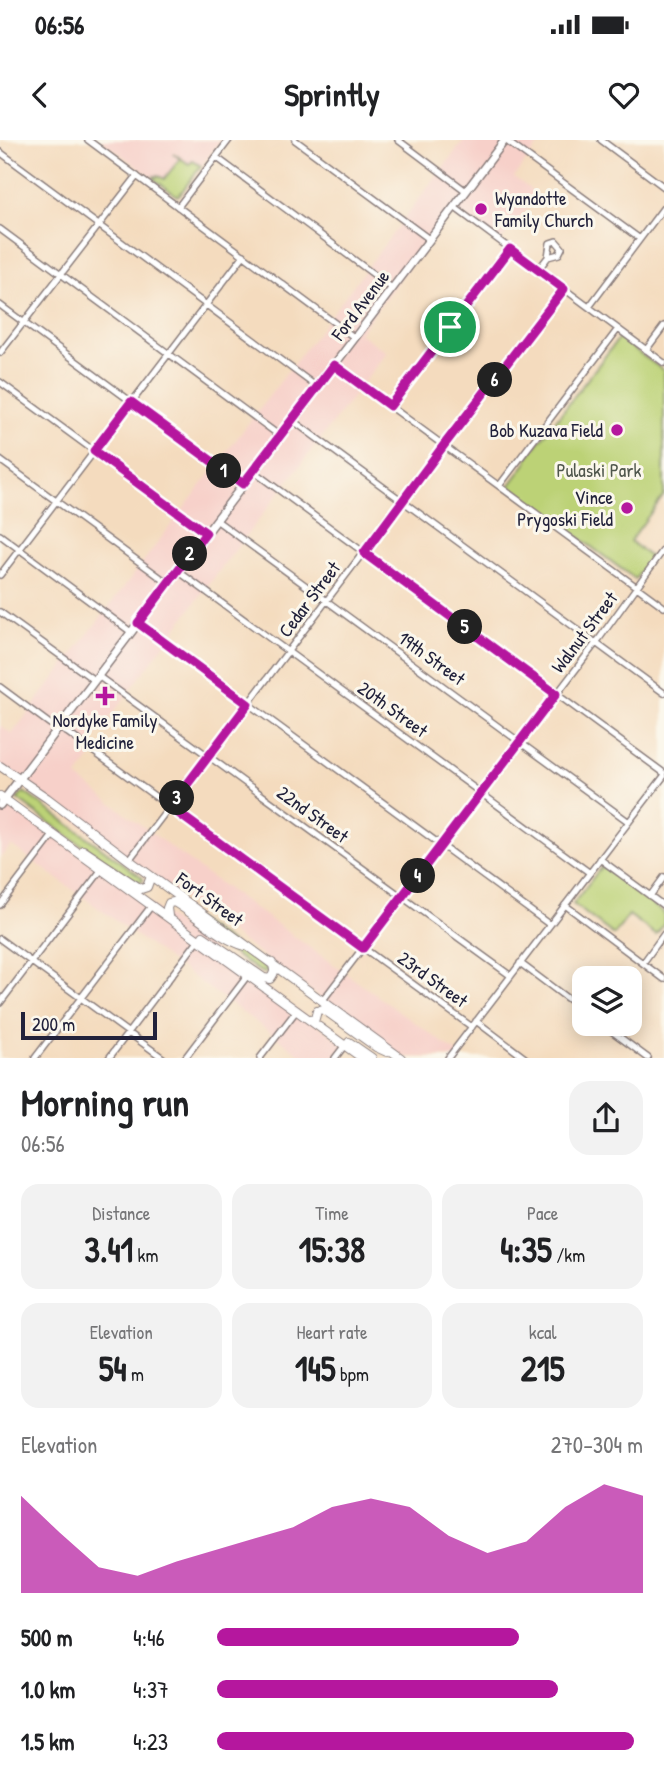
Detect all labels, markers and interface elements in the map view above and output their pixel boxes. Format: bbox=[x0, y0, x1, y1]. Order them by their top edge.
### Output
text: 06:56 bbox=[35, 7, 84, 42]
text: Sprintly bbox=[284, 73, 380, 116]
icon: back bbox=[21, 76, 59, 114]
icon: heart bbox=[605, 76, 643, 114]
place label: Wyandotte Family Church bbox=[494, 185, 593, 233]
marker: Wyandotte Family Church bbox=[473, 201, 489, 217]
street label: Ford Avenue bbox=[324, 264, 395, 346]
pin bbox=[420, 297, 480, 357]
icon: arrive bbox=[431, 308, 469, 346]
pin: 6 bbox=[477, 362, 512, 398]
text: 6 bbox=[491, 366, 498, 392]
place label: Bob Kuzava Field bbox=[490, 417, 604, 443]
marker: Bob Kuzava Field bbox=[609, 422, 625, 438]
pin: 1 bbox=[206, 454, 242, 488]
text: 1 bbox=[220, 457, 227, 483]
park label: Pulaski Park bbox=[557, 457, 642, 483]
place label: Vince Prygoski Field bbox=[517, 484, 614, 532]
marker: Vince Prygoski Field bbox=[619, 500, 635, 516]
pin: 2 bbox=[172, 536, 208, 572]
text: 2 bbox=[185, 540, 194, 566]
street label: Cedar Street bbox=[272, 555, 346, 642]
street label: Walnut Street bbox=[545, 586, 623, 678]
pin: 5 bbox=[448, 610, 482, 644]
text: 5 bbox=[460, 613, 469, 639]
street label: 19th Street bbox=[393, 625, 471, 691]
street label: 20th Street bbox=[353, 675, 434, 743]
marker: Nordyke Family Medicine bbox=[95, 686, 115, 706]
place label: Nordyke Family Medicine bbox=[52, 707, 158, 755]
street label: 22nd Street bbox=[272, 779, 354, 849]
pin: 3 bbox=[160, 780, 194, 816]
text: 3 bbox=[172, 784, 181, 810]
pin: 4 bbox=[400, 858, 436, 894]
text: 4 bbox=[414, 862, 421, 888]
street label: Fort Street bbox=[170, 865, 249, 932]
street label: 23rd Street bbox=[393, 945, 474, 1014]
map controls bbox=[572, 966, 642, 1036]
button: layers bbox=[572, 966, 642, 1036]
scale bar bbox=[21, 1009, 158, 1040]
text: 200 m bbox=[32, 1011, 75, 1037]
text: Morning run bbox=[21, 1076, 189, 1128]
button: share bbox=[569, 1081, 643, 1155]
text: 06:56 bbox=[21, 1128, 65, 1159]
text: Distance bbox=[92, 1200, 150, 1226]
text: Time bbox=[315, 1200, 349, 1226]
text: Pace bbox=[527, 1200, 558, 1226]
text: 3.41 bbox=[84, 1226, 133, 1273]
text: 15:38 bbox=[299, 1226, 365, 1273]
text: 4:35 bbox=[500, 1226, 552, 1273]
text: km bbox=[133, 1242, 158, 1268]
text: /km bbox=[552, 1242, 585, 1268]
text: Elevation bbox=[90, 1319, 153, 1345]
text: Heart rate bbox=[297, 1319, 367, 1345]
text: kcal bbox=[529, 1319, 557, 1345]
text: 54 bbox=[99, 1345, 127, 1392]
text: 145 bbox=[295, 1345, 336, 1392]
text: 215 bbox=[521, 1345, 565, 1392]
text: m bbox=[127, 1361, 144, 1387]
text: bpm bbox=[336, 1361, 369, 1387]
text: Elevation bbox=[21, 1429, 97, 1460]
text: 270–304 m bbox=[551, 1429, 643, 1460]
text: 500 m bbox=[21, 1622, 72, 1653]
text: 4:46 bbox=[133, 1622, 165, 1653]
text: 1.0 km bbox=[21, 1674, 75, 1705]
text: 4:37 bbox=[133, 1674, 169, 1705]
text: 1.5 km bbox=[21, 1726, 74, 1757]
text: 4:23 bbox=[133, 1726, 168, 1757]

